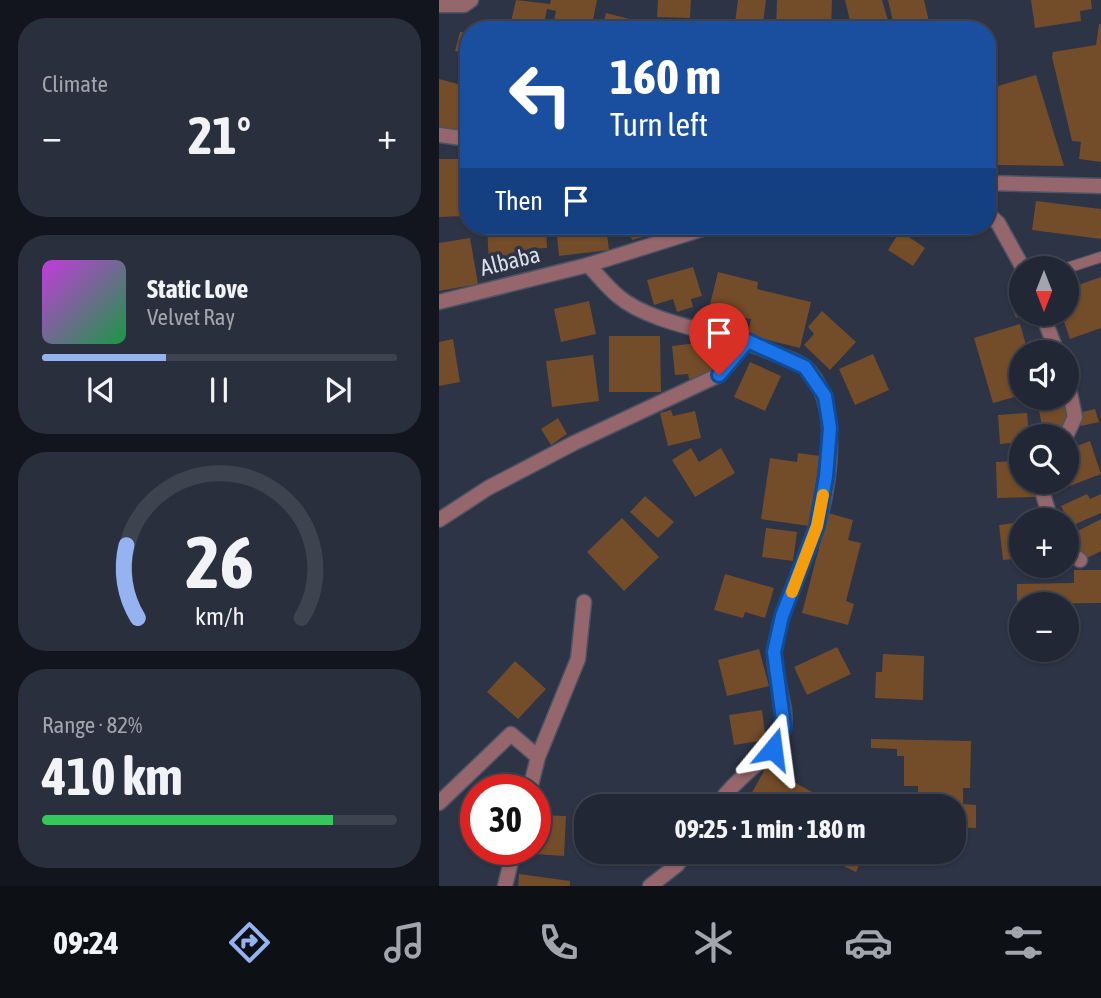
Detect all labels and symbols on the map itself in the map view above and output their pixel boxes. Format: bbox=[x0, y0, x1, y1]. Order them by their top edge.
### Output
street label: Albaba bbox=[477, 241, 543, 281]
north arrow bbox=[1009, 256, 1079, 326]
pin bbox=[689, 303, 749, 375]
position arrow bbox=[736, 712, 810, 786]
speed limit sign: 30 bbox=[460, 774, 551, 865]

